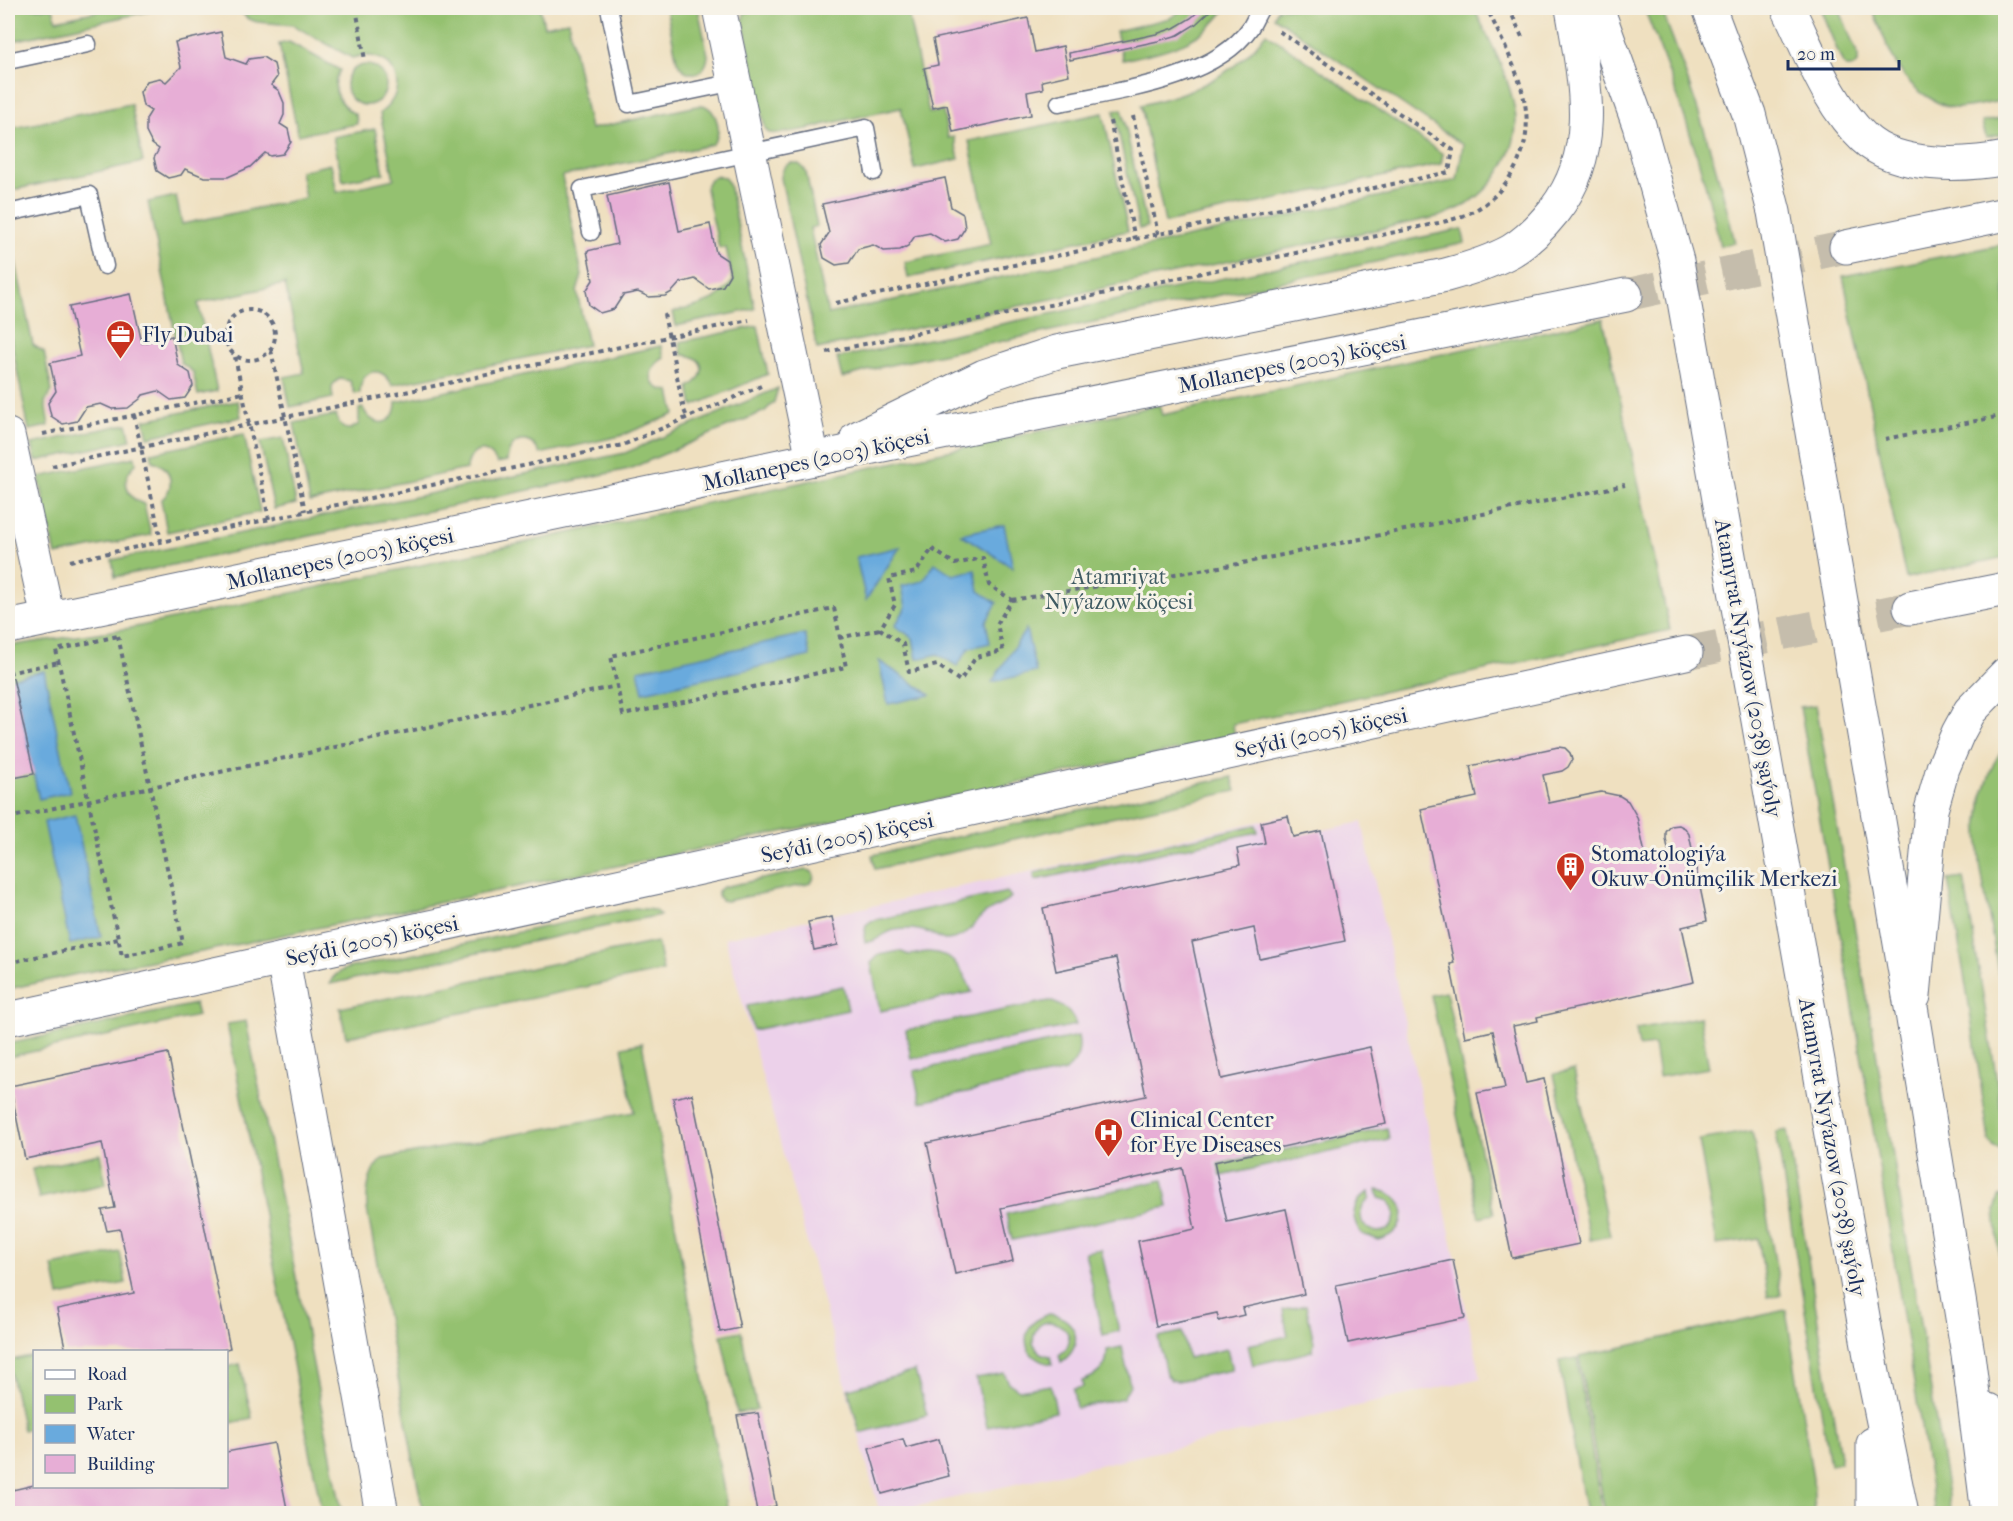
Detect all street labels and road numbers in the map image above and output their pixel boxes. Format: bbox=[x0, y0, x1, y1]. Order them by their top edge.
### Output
street label: Mollanepes (2003) köçesi bbox=[1176, 329, 1409, 399]
street label: Mollanepes (2003) köçesi bbox=[700, 423, 933, 497]
street label: Atamyrat Nyýazow (2038) şaýoly bbox=[1709, 516, 1787, 821]
street label: Mollanepes (2003) köçesi bbox=[224, 522, 457, 596]
street label: Seýdi (2005) köçesi bbox=[1233, 702, 1410, 764]
street label: Seýdi (2005) köçesi bbox=[759, 807, 936, 869]
street label: Seýdi (2005) köçesi bbox=[284, 910, 461, 972]
street label: Atamyrat Nyýazow (2038) şaýoly bbox=[1793, 995, 1871, 1300]

